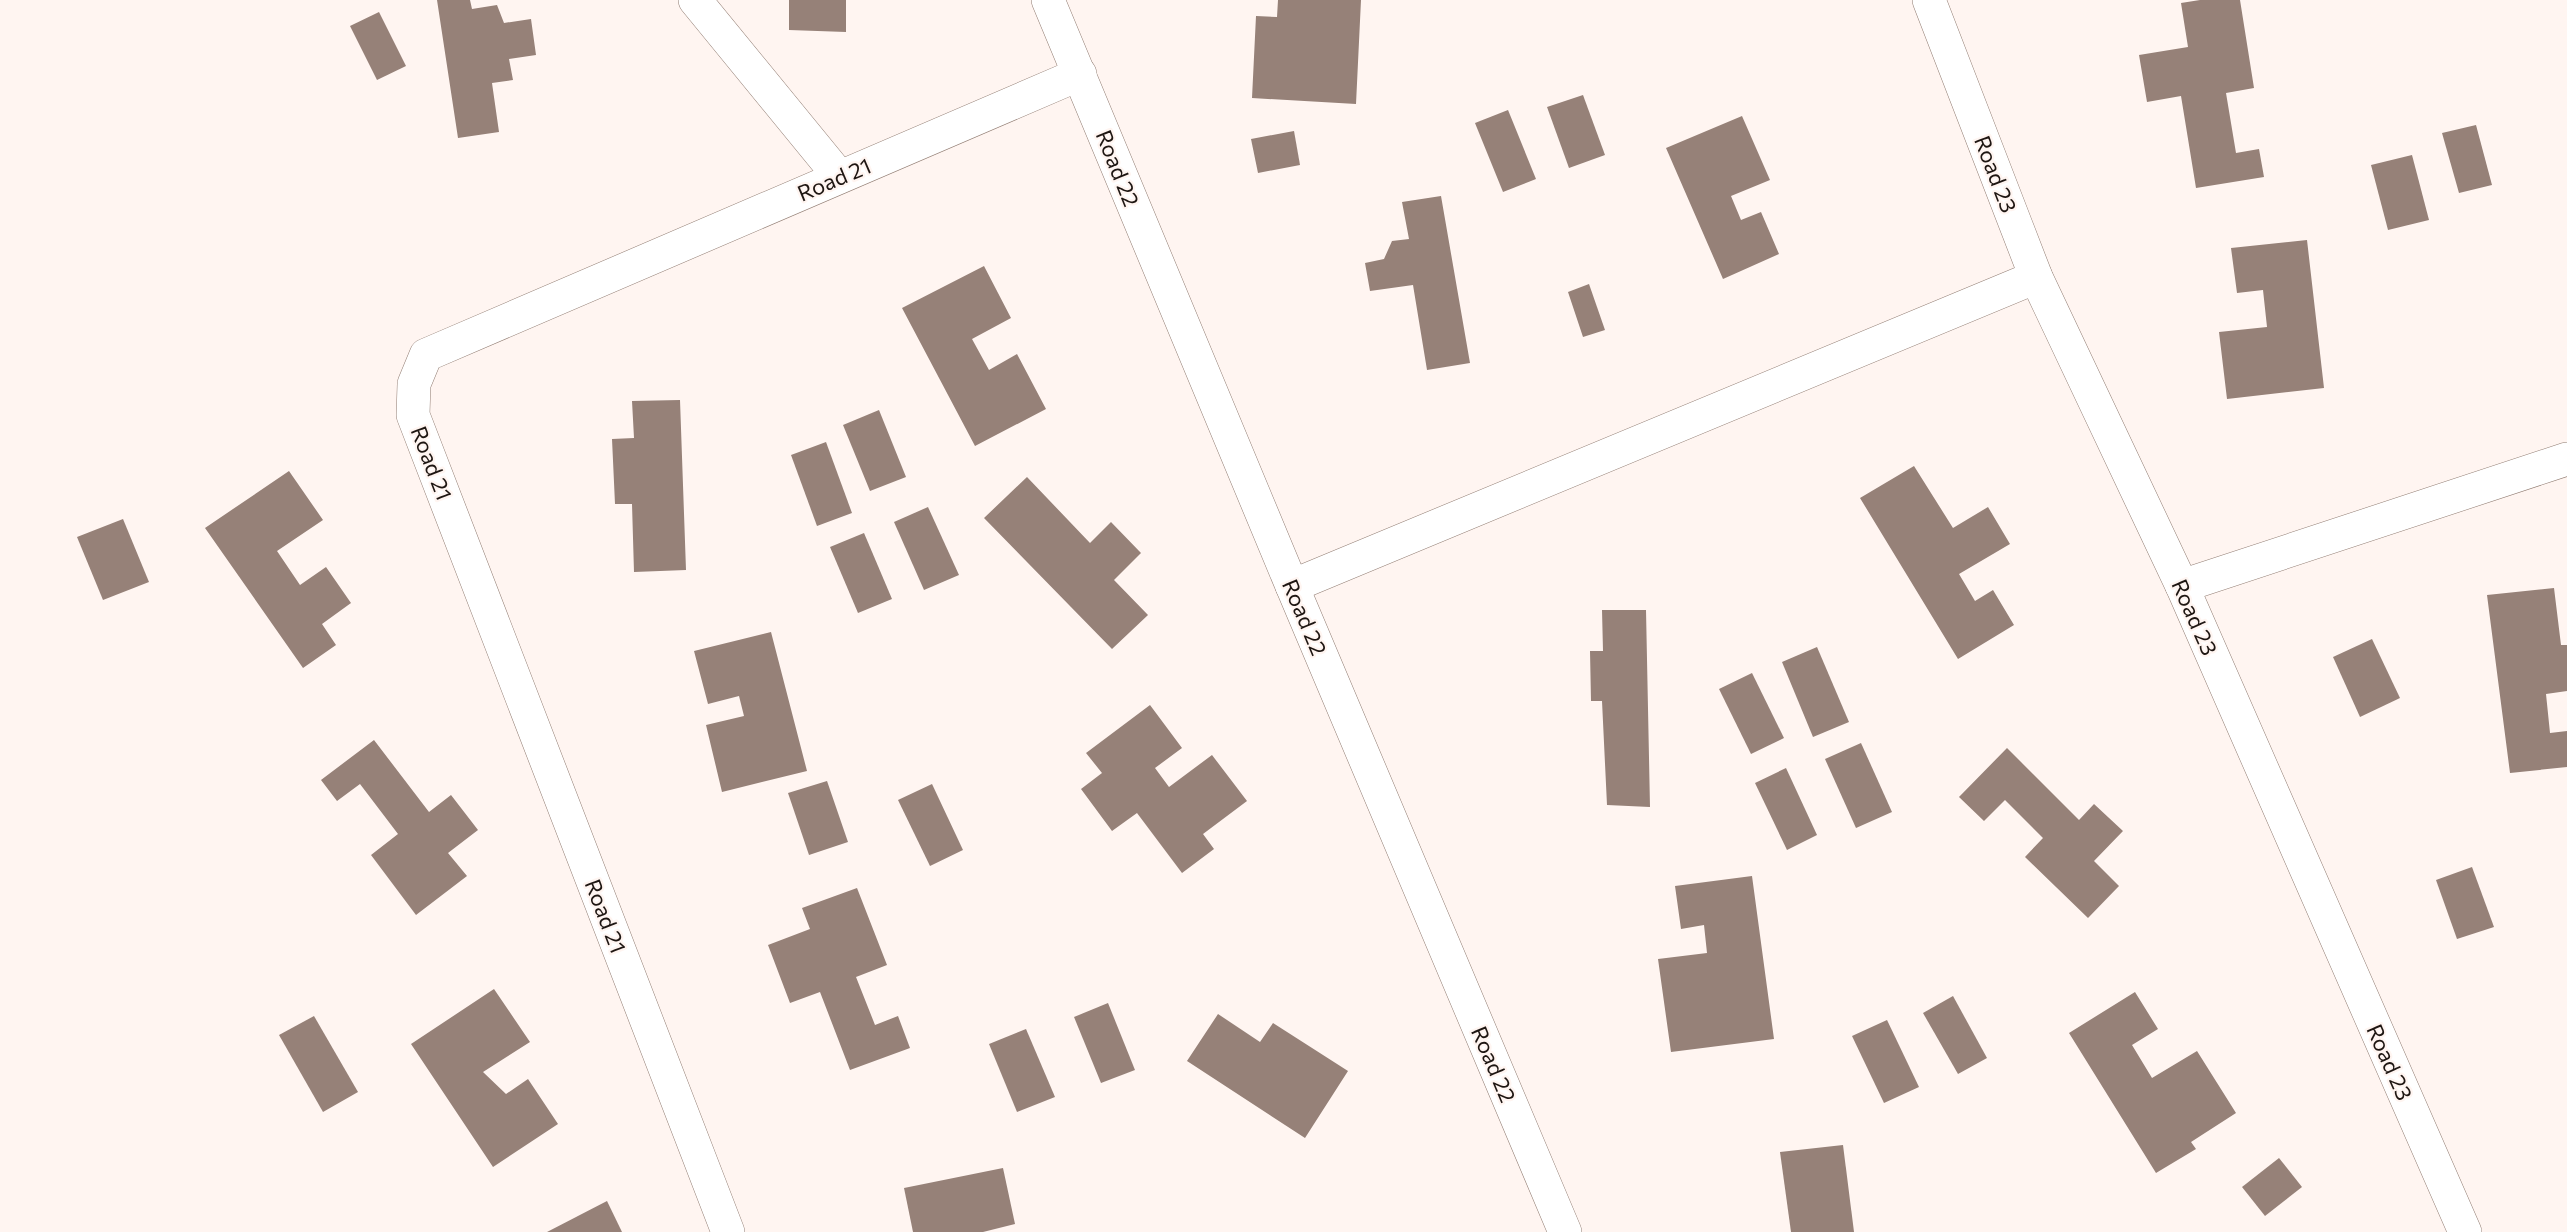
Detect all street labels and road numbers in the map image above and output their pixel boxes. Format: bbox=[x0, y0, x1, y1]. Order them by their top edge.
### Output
street label: Road 22 bbox=[1090, 126, 1146, 210]
street label: Road 23 bbox=[1969, 132, 2023, 216]
street label: Road 21 bbox=[793, 151, 875, 207]
street label: Road 21 bbox=[406, 422, 458, 504]
street label: Road 22 bbox=[1277, 575, 1333, 659]
street label: Road 23 bbox=[2166, 575, 2224, 659]
street label: Road 21 bbox=[580, 875, 632, 957]
street label: Road 23 bbox=[2361, 1020, 2419, 1104]
street label: Road 22 bbox=[1466, 1022, 1522, 1106]

